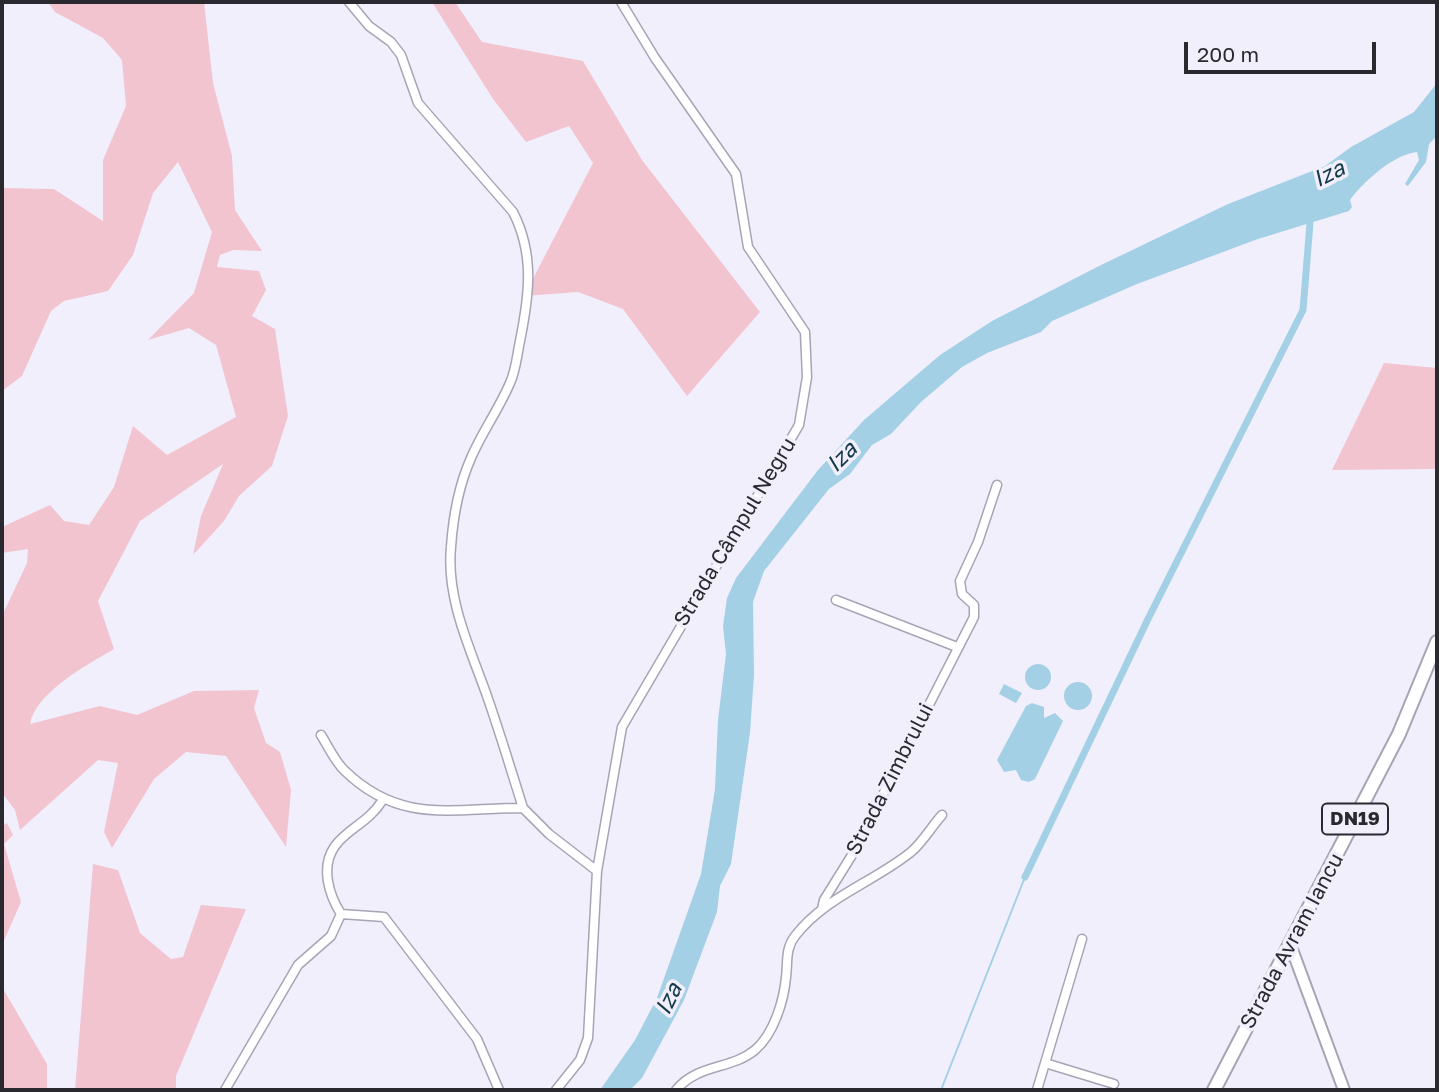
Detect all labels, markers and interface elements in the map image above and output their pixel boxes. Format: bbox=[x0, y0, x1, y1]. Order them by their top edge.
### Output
scale bar bbox=[1187, 28, 1380, 72]
text: 200 m bbox=[1197, 41, 1259, 67]
water label: Iza bbox=[1309, 154, 1349, 194]
street label: Strada Câmpul Negru bbox=[669, 433, 801, 631]
water label: Iza bbox=[821, 436, 863, 478]
street label: Strada Zimbrului bbox=[841, 699, 939, 859]
road number: DN19 bbox=[1322, 804, 1388, 834]
street label: Strada Avram Iancu bbox=[1235, 849, 1349, 1033]
water label: Iza bbox=[650, 979, 688, 1019]

